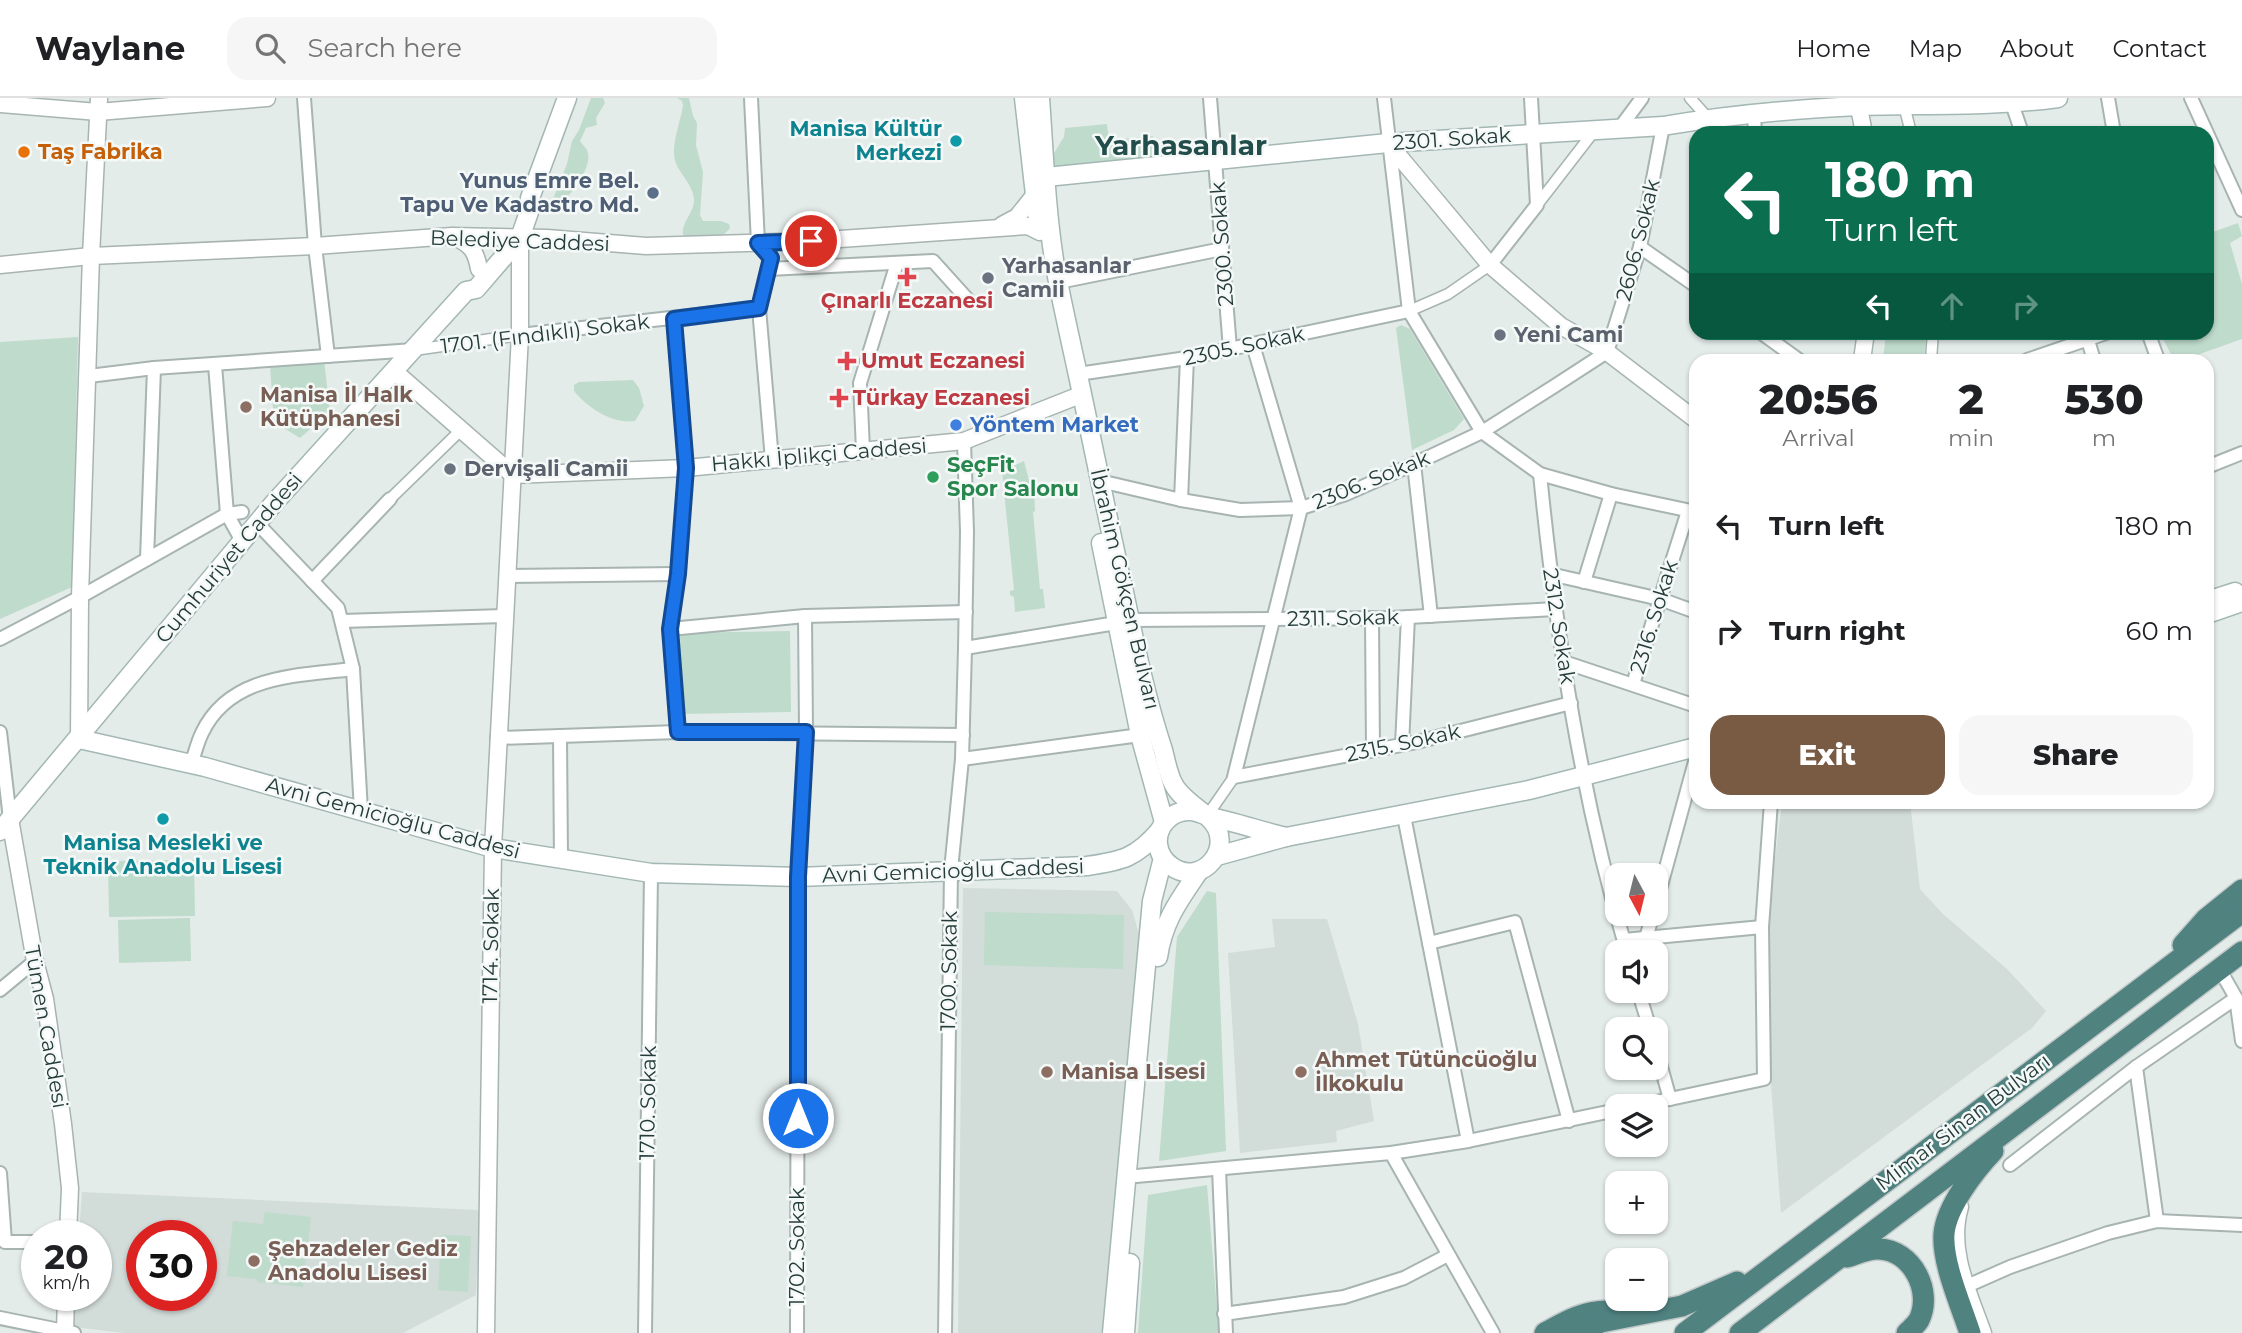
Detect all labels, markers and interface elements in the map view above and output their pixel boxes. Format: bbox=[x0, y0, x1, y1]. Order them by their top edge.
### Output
search box bbox=[227, 17, 717, 80]
text: Waylane bbox=[35, 28, 185, 68]
icon: search bbox=[251, 29, 289, 67]
text: Search here bbox=[307, 32, 462, 64]
text: Home bbox=[1796, 34, 1871, 63]
text: Map bbox=[1909, 34, 1962, 63]
text: About bbox=[2000, 34, 2074, 63]
text: Contact bbox=[2112, 34, 2207, 63]
place label: Manisa Kültür Merkezi bbox=[790, 116, 942, 165]
street label: 2301. Sokak bbox=[1392, 122, 1512, 155]
district label: Yarhasanlar bbox=[1094, 128, 1267, 162]
marker: Manisa Kültür Merkezi bbox=[948, 133, 964, 149]
place label: Taş Fabrika bbox=[38, 139, 163, 164]
marker: Taş Fabrika bbox=[16, 144, 32, 160]
text: 180 m bbox=[1825, 150, 1975, 209]
icon: left bbox=[1710, 154, 1801, 245]
place label: Yunus Emre Bel. Tapu Ve Kadastro Md. bbox=[400, 168, 639, 217]
street label: 2606. Sokak bbox=[1610, 176, 1665, 304]
street label: 2300. Sokak bbox=[1205, 181, 1238, 307]
marker: Yunus Emre Bel. Tapu Ve Kadastro Md. bbox=[645, 185, 661, 201]
text: Turn left bbox=[1825, 210, 1959, 249]
pin bbox=[781, 211, 841, 271]
icon: arrive bbox=[792, 222, 830, 260]
street label: Belediye Caddesi bbox=[430, 225, 610, 256]
place label: Yarhasanlar Camii bbox=[1001, 253, 1131, 302]
marker: Çınarlı Eczanesi bbox=[899, 269, 915, 285]
marker: Yarhasanlar Camii bbox=[980, 270, 996, 286]
icon: left bbox=[1860, 287, 1898, 325]
icon: ahead bbox=[1933, 287, 1971, 325]
icon: right bbox=[2006, 287, 2044, 325]
place label: Çınarlı Eczanesi bbox=[821, 288, 993, 313]
street label: 1701. (Fındıklı) Sokak bbox=[439, 308, 651, 359]
street label: 2305. Sokak bbox=[1181, 320, 1307, 371]
place label: Yeni Cami bbox=[1513, 322, 1623, 347]
marker: Yeni Cami bbox=[1492, 327, 1508, 343]
place label: Umut Eczanesi bbox=[861, 348, 1025, 373]
marker: Umut Eczanesi bbox=[839, 353, 855, 369]
text: 20:56 bbox=[1759, 373, 1878, 425]
text: 2 bbox=[1959, 373, 1984, 425]
text: 530 bbox=[2064, 373, 2144, 425]
place label: Manisa İl Halk Kütüphanesi bbox=[260, 381, 413, 431]
place label: Türkay Eczanesi bbox=[853, 385, 1030, 410]
marker: Türkay Eczanesi bbox=[831, 390, 847, 406]
marker: Manisa İl Halk Kütüphanesi bbox=[238, 399, 254, 415]
place label: Yöntem Market bbox=[969, 412, 1139, 437]
marker: Yöntem Market bbox=[948, 417, 964, 433]
text: Arrival bbox=[1782, 424, 1855, 452]
text: min bbox=[1948, 424, 1994, 452]
text: m bbox=[2092, 424, 2116, 452]
street label: Hakkı İplikçi Caddesi bbox=[710, 433, 928, 476]
street label: 2306. Sokak bbox=[1309, 445, 1433, 514]
place label: SeçFit Spor Salonu bbox=[947, 452, 1079, 501]
place label: Dervişali Camii bbox=[464, 456, 628, 481]
marker: Dervişali Camii bbox=[442, 461, 458, 477]
street label: İbrahim Gökçen Bulvarı bbox=[1086, 466, 1165, 712]
street label: Cumhuriyet Caddesi bbox=[150, 467, 307, 648]
marker: SeçFit Spor Salonu bbox=[925, 469, 941, 485]
icon: left bbox=[1710, 507, 1748, 545]
text: Turn left bbox=[1769, 510, 1885, 542]
text: 180 m bbox=[2115, 510, 2193, 542]
street label: 2316. Sokak bbox=[1624, 557, 1683, 677]
street label: 2312. Sokak bbox=[1538, 566, 1581, 686]
street label: 2311. Sokak bbox=[1287, 604, 1400, 631]
icon: right bbox=[1710, 612, 1748, 650]
text: Turn right bbox=[1769, 615, 1905, 647]
text: 60 m bbox=[2126, 615, 2193, 647]
button: Exit bbox=[1710, 715, 1945, 795]
button: Share bbox=[1959, 715, 2193, 795]
street label: 2315. Sokak bbox=[1343, 718, 1463, 767]
street label: Avni Gemicioğlu Caddesi bbox=[263, 771, 523, 864]
marker: Manisa Mesleki ve Teknik Anadolu Lisesi bbox=[155, 811, 171, 827]
place label: Manisa Mesleki ve Teknik Anadolu Lisesi bbox=[44, 830, 282, 879]
street label: Avni Gemicioğlu Caddesi bbox=[821, 853, 1085, 888]
north arrow bbox=[1605, 863, 1668, 926]
map controls bbox=[1605, 863, 1668, 1311]
street label: 1714. Sokak bbox=[477, 888, 504, 1004]
street label: 1700. Sokak bbox=[935, 910, 962, 1031]
button: sound bbox=[1605, 940, 1668, 1003]
street label: Tümen Caddesi bbox=[20, 944, 73, 1110]
button: search bbox=[1605, 1017, 1668, 1080]
street label: 1710. Sokak bbox=[634, 1045, 661, 1161]
place label: Ahmet Tütüncüoğlu İlkokulu bbox=[1314, 1047, 1537, 1096]
street label: Mimar Sinan Bulvarı bbox=[1871, 1048, 2055, 1195]
place label: Manisa Lisesi bbox=[1061, 1059, 1206, 1084]
marker: Manisa Lisesi bbox=[1039, 1064, 1055, 1080]
marker: Ahmet Tütüncüoğlu İlkokulu bbox=[1293, 1064, 1309, 1080]
position arrow bbox=[761, 1081, 835, 1155]
button: layers bbox=[1605, 1094, 1668, 1157]
button: + bbox=[1605, 1171, 1668, 1234]
street label: 1702. Sokak bbox=[784, 1187, 809, 1306]
speed limit sign: 30 bbox=[126, 1220, 217, 1311]
text: 20 bbox=[44, 1235, 89, 1278]
place label: Şehzadeler Gediz Anadolu Lisesi bbox=[267, 1236, 458, 1285]
button: − bbox=[1605, 1248, 1668, 1311]
marker: Şehzadeler Gediz Anadolu Lisesi bbox=[246, 1253, 262, 1269]
text: km/h bbox=[42, 1272, 91, 1294]

